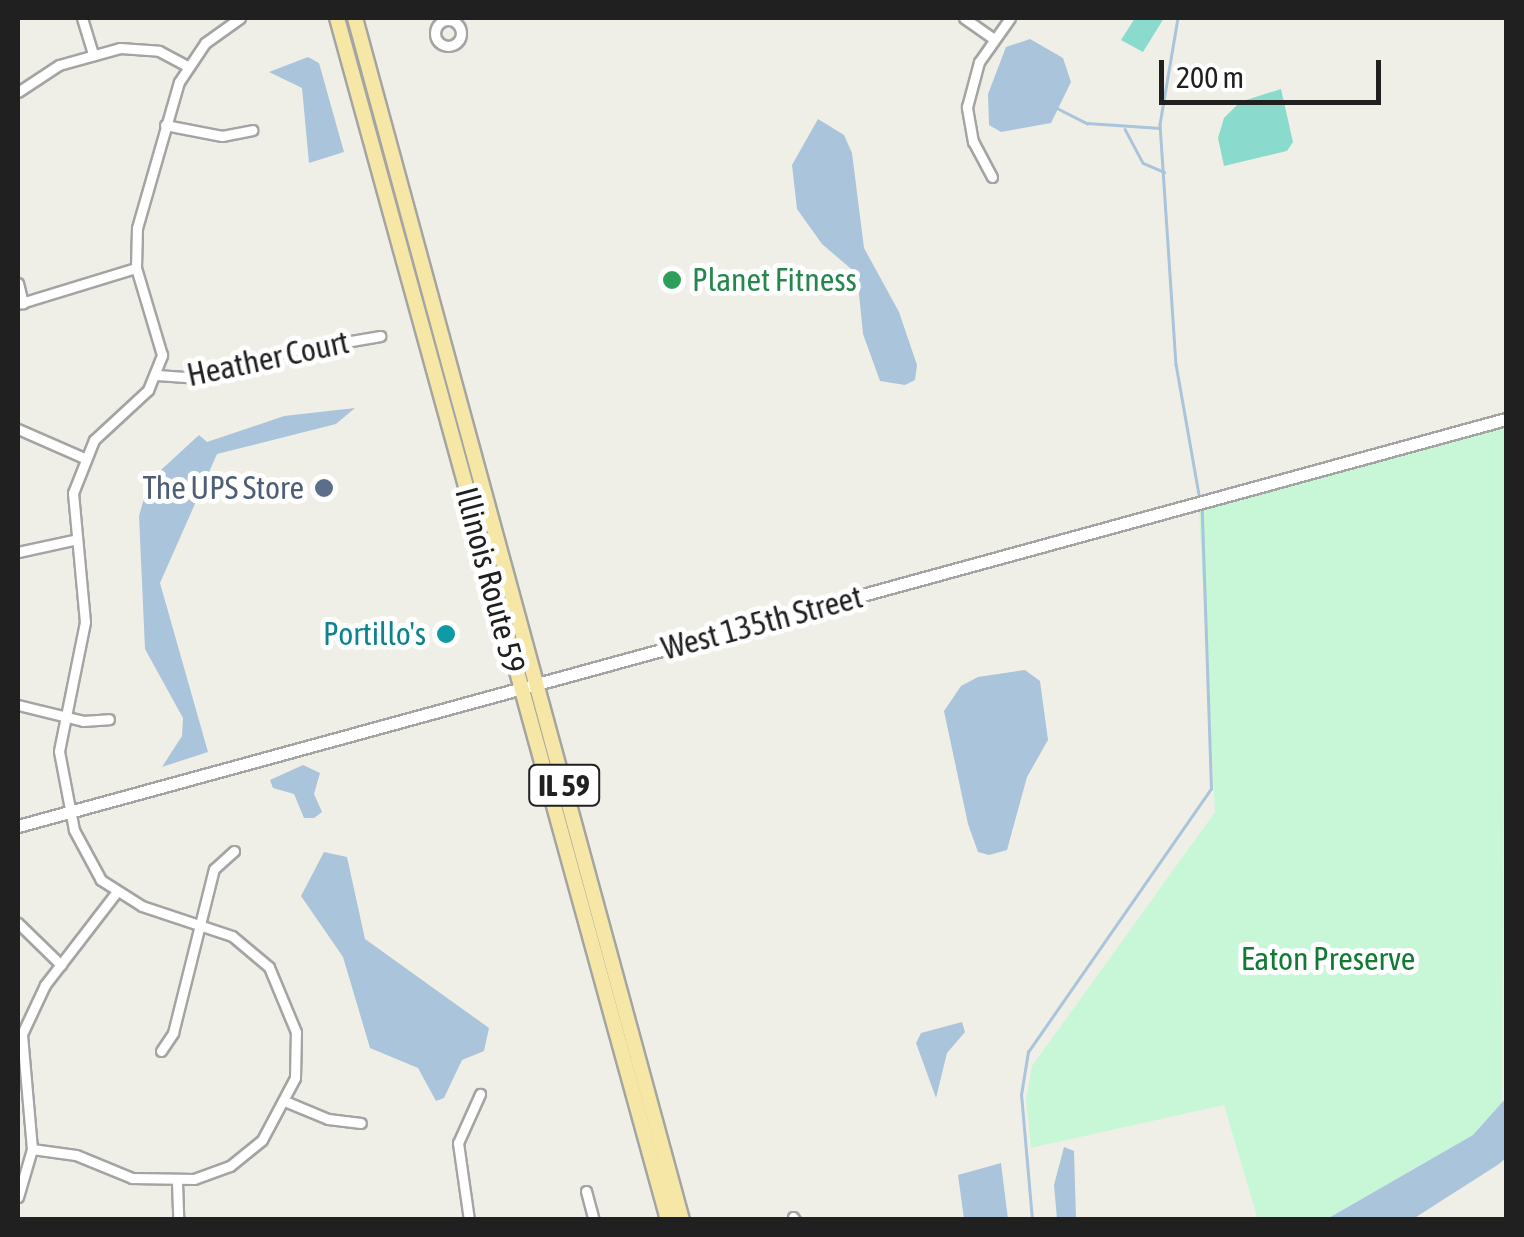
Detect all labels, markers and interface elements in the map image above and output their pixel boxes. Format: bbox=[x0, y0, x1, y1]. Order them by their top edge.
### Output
scale bar bbox=[1164, 40, 1386, 102]
text: 200 m bbox=[1176, 60, 1244, 94]
place label: Planet Fitness bbox=[692, 261, 857, 299]
marker: Planet Fitness bbox=[661, 269, 683, 291]
street label: Heather Court bbox=[184, 323, 352, 395]
place label: The UPS Store bbox=[142, 469, 304, 507]
marker: The UPS Store bbox=[313, 477, 335, 499]
street label: Illinois Route 59 bbox=[447, 483, 533, 677]
street label: West 135th Street bbox=[657, 578, 867, 668]
place label: Portillo's bbox=[323, 615, 426, 653]
marker: Portillo's bbox=[435, 623, 457, 645]
road number: IL 59 bbox=[526, 760, 602, 810]
park label: Eaton Preserve bbox=[1241, 940, 1415, 978]

